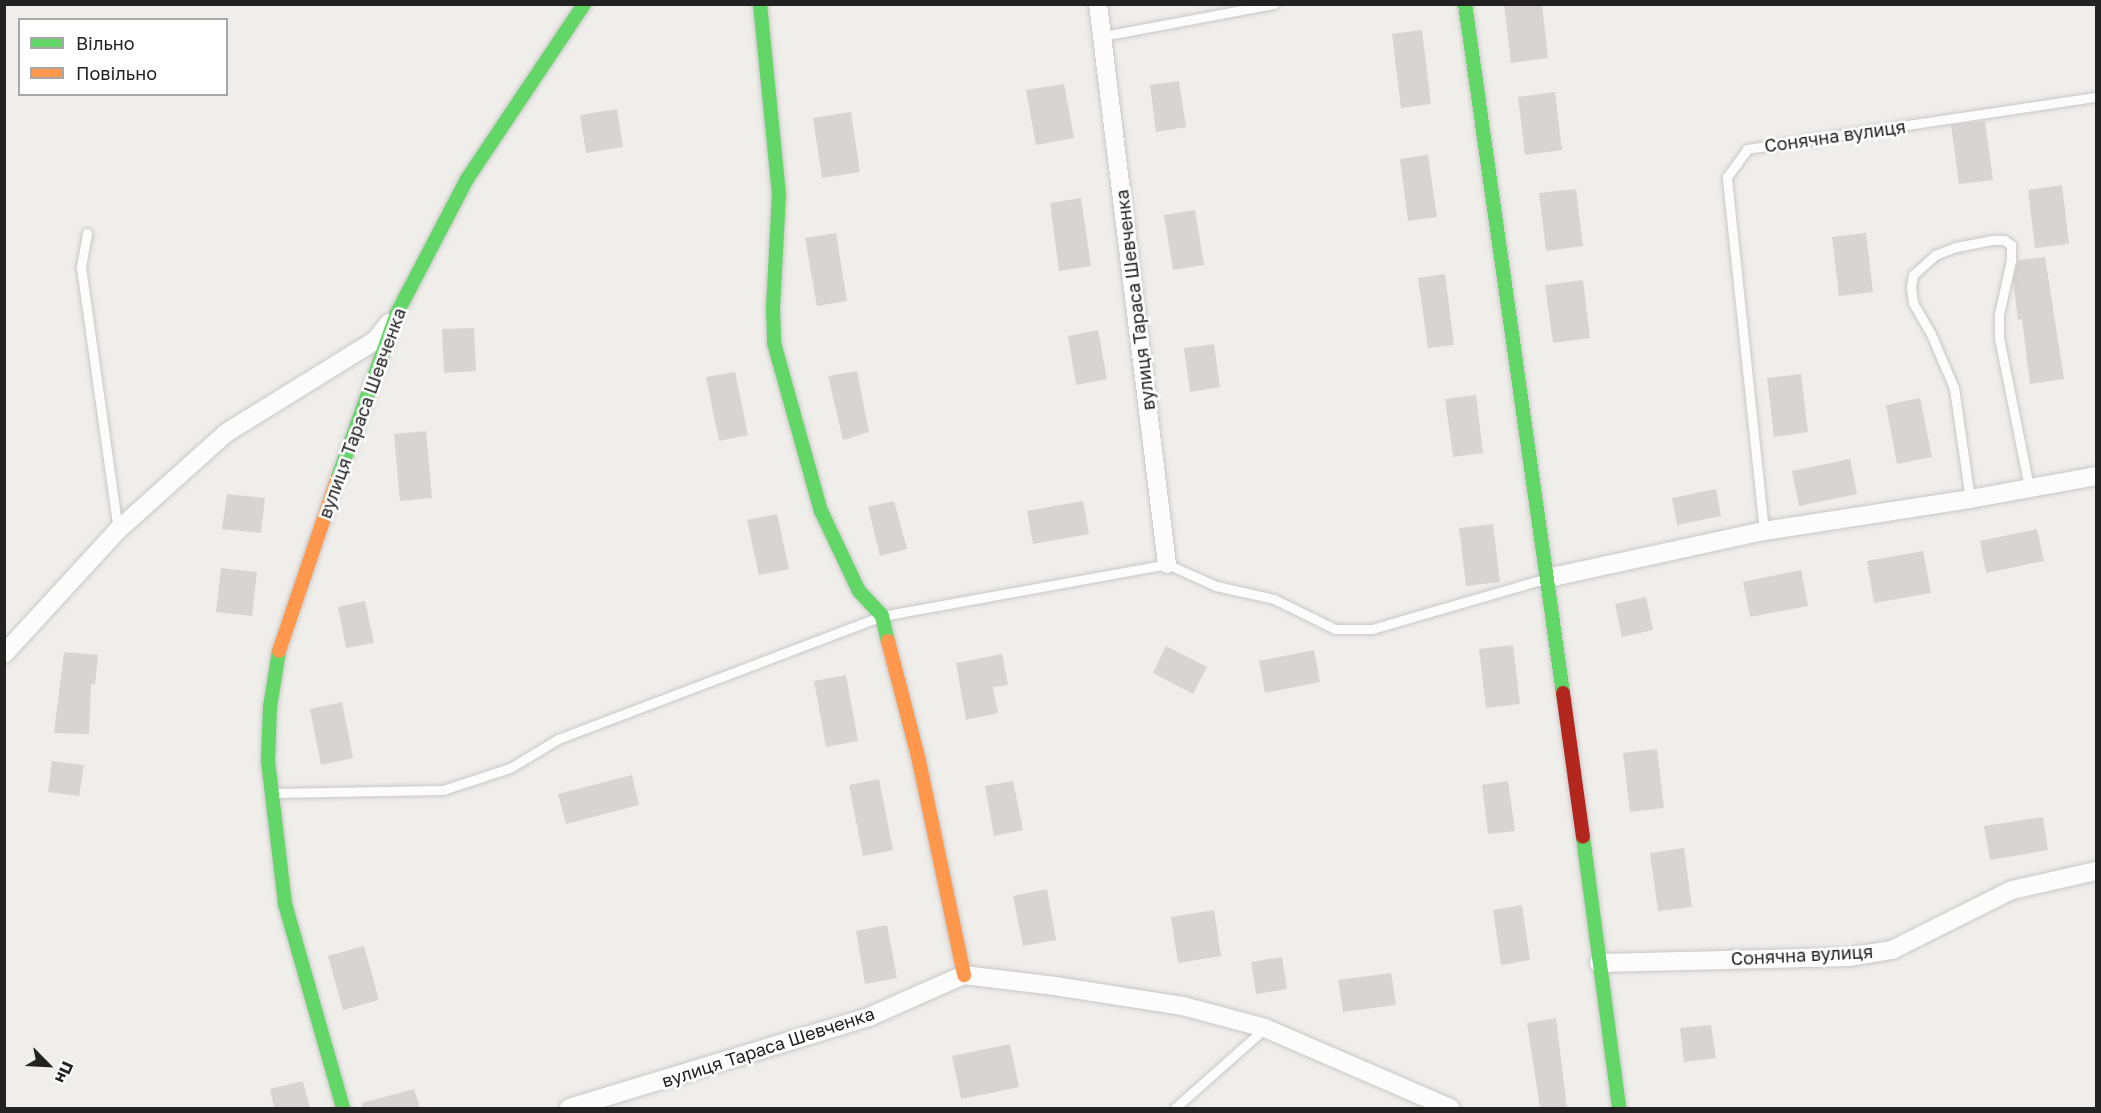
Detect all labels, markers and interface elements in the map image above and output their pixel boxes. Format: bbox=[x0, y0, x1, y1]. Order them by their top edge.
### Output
legend bbox=[18, 18, 228, 96]
text: Вільно bbox=[76, 32, 135, 54]
text: Повільно bbox=[76, 62, 157, 84]
street label: Сонячна вулиця bbox=[1763, 115, 1907, 157]
street label: вулиця Тараса Шевченка bbox=[1111, 188, 1159, 412]
street label: вулиця Тараса Шевченка bbox=[314, 305, 410, 521]
street label: Сонячна вулиця bbox=[1730, 940, 1874, 970]
street label: вулиця Тараса Шевченка bbox=[659, 1002, 877, 1092]
north arrow bbox=[18, 1035, 78, 1095]
text: Пн bbox=[51, 1058, 78, 1086]

